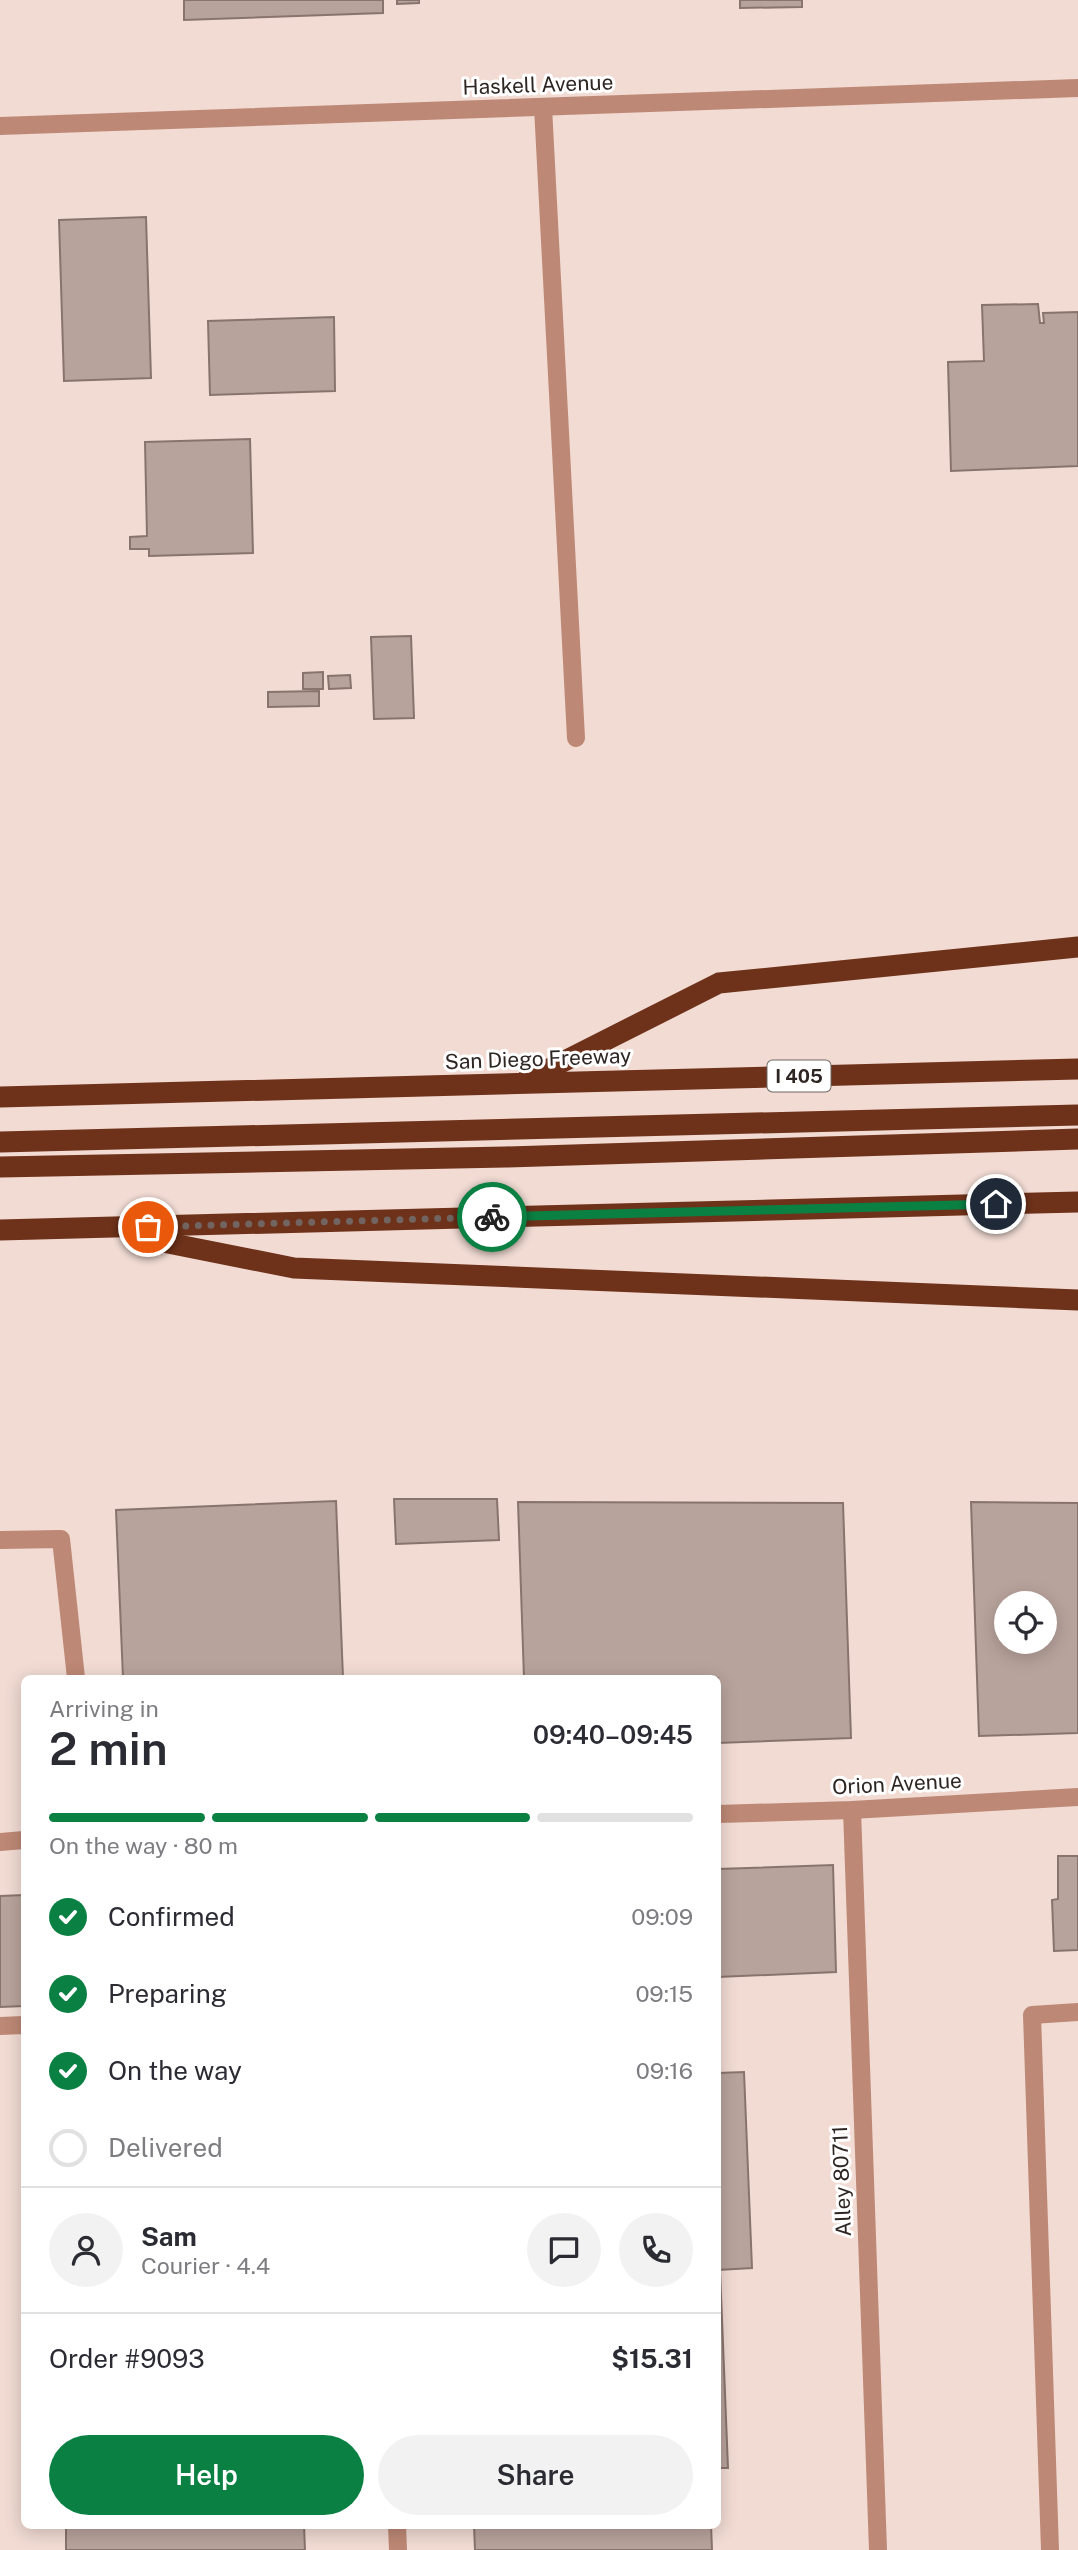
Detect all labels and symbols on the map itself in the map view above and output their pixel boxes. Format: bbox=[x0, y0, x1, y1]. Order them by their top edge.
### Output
street label: Haskell Avenue bbox=[462, 69, 614, 100]
street label: San Diego Freeway bbox=[444, 1043, 632, 1074]
road number: I 405 bbox=[768, 1060, 830, 1092]
pin bbox=[966, 1174, 1026, 1234]
courier bbox=[457, 1182, 527, 1252]
pin bbox=[118, 1197, 178, 1257]
street label: Orion Avenue bbox=[831, 1768, 962, 1799]
street label: Alley 80711 bbox=[827, 2125, 856, 2237]

